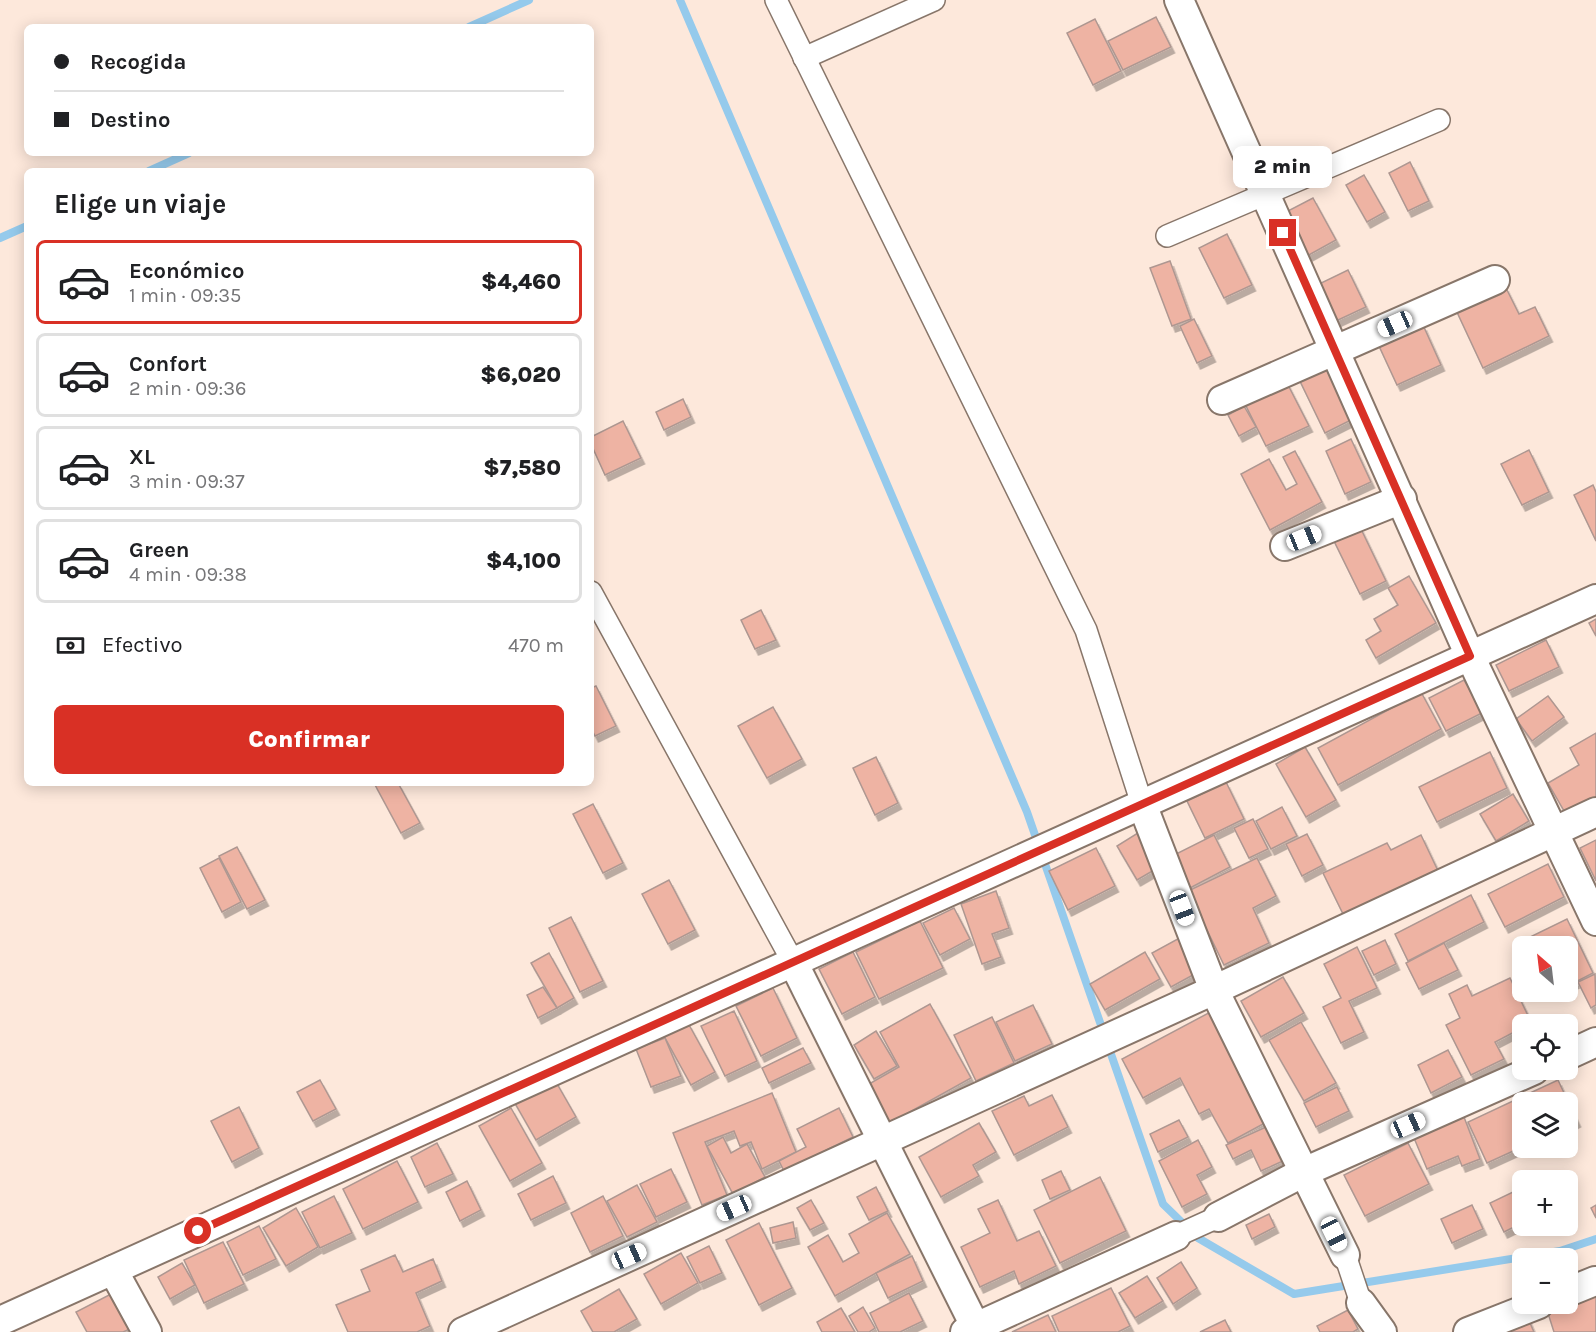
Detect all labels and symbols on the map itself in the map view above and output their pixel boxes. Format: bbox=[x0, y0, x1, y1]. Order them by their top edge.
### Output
callout: 2 min bbox=[1234, 146, 1332, 188]
route end bbox=[1269, 219, 1296, 246]
car bbox=[1375, 308, 1415, 340]
car bbox=[1284, 523, 1324, 553]
car bbox=[1167, 888, 1197, 928]
north arrow bbox=[1512, 936, 1578, 1002]
car bbox=[1388, 1109, 1428, 1141]
car bbox=[714, 1192, 754, 1224]
car bbox=[1318, 1214, 1350, 1254]
route start bbox=[184, 1217, 211, 1244]
car bbox=[609, 1240, 649, 1272]

